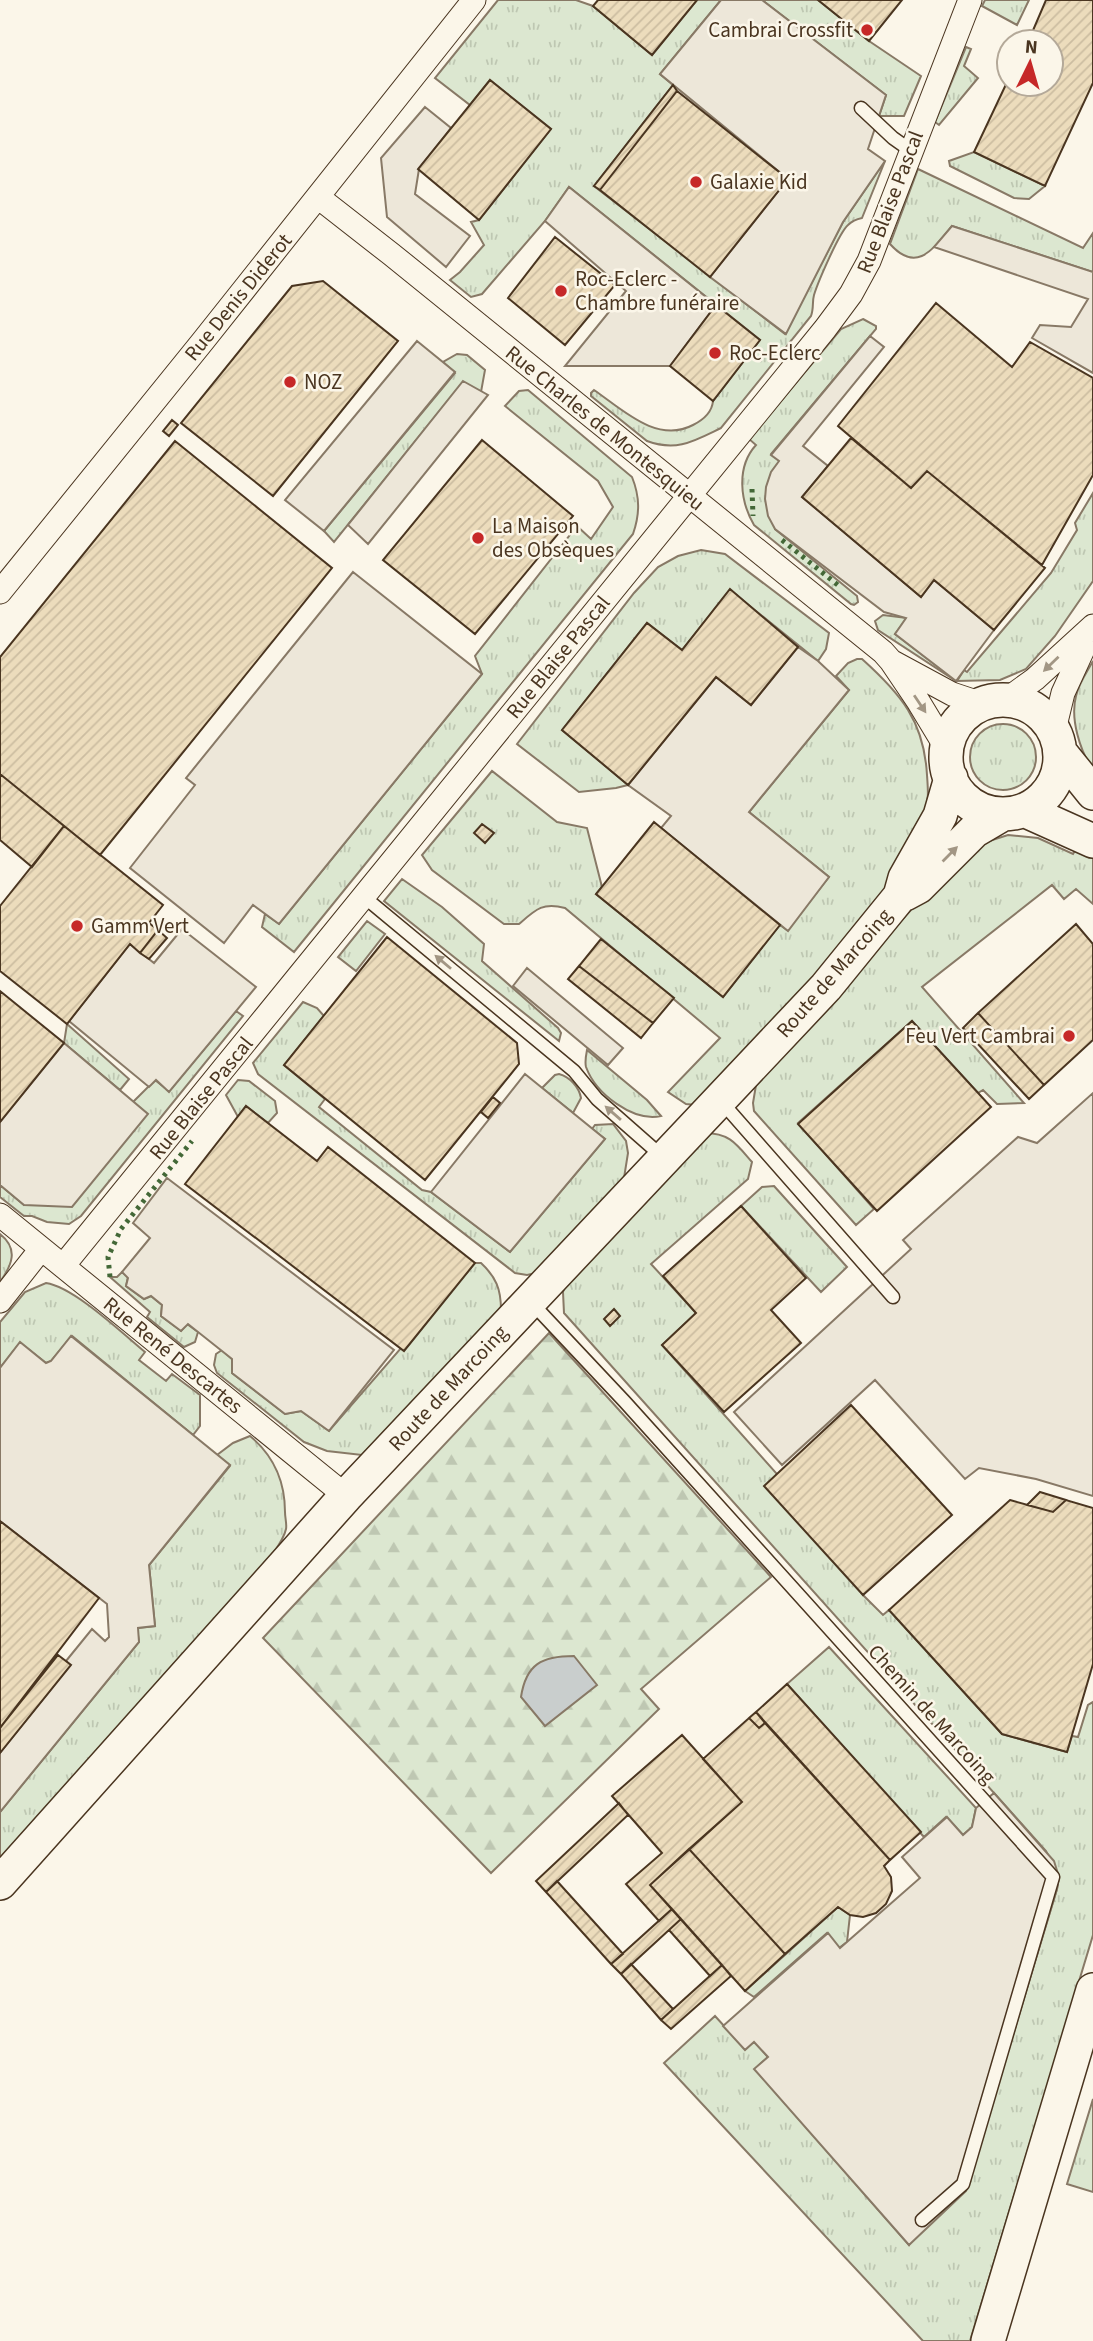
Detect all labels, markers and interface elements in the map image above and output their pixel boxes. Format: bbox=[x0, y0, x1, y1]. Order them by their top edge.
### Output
place label: Cambrai Crossfit bbox=[708, 15, 853, 45]
marker: Cambrai Crossfit bbox=[859, 22, 875, 38]
north arrow bbox=[995, 28, 1065, 98]
text: N bbox=[1024, 34, 1039, 62]
street label: Rue Blaise Pascal bbox=[849, 126, 931, 278]
place label: Galaxie Kid bbox=[710, 167, 808, 197]
marker: Galaxie Kid bbox=[688, 174, 704, 190]
street label: Rue Denis Diderot bbox=[177, 227, 299, 367]
place label: Roc-Eclerc - Chambre funéraire bbox=[575, 264, 739, 318]
marker: Roc-Eclerc - Chambre funéraire bbox=[553, 283, 569, 299]
street label: Rue Charles de Montesquieu bbox=[499, 338, 711, 518]
place label: Roc-Eclerc bbox=[729, 338, 821, 368]
marker: Roc-Eclerc bbox=[707, 345, 723, 361]
place label: NOZ bbox=[304, 367, 342, 397]
marker: NOZ bbox=[282, 374, 298, 390]
place label: La Maison des Obsèques bbox=[492, 511, 614, 565]
marker: La Maison des Obsèques bbox=[470, 530, 486, 546]
street label: Rue Blaise Pascal bbox=[499, 589, 617, 725]
one-way arrow bbox=[1042, 656, 1059, 673]
one-way arrow bbox=[913, 695, 927, 713]
one-way arrow bbox=[942, 845, 959, 862]
street label: Route de Marcoing bbox=[769, 901, 899, 1044]
place label: Gamm Vert bbox=[91, 911, 189, 941]
marker: Gamm Vert bbox=[69, 918, 85, 934]
one-way arrow bbox=[434, 955, 452, 970]
place label: Feu Vert Cambrai bbox=[905, 1021, 1055, 1051]
marker: Feu Vert Cambrai bbox=[1061, 1028, 1077, 1044]
street label: Rue Blaise Pascal bbox=[142, 1030, 260, 1166]
one-way arrow bbox=[604, 1105, 622, 1121]
street label: Rue René Descartes bbox=[97, 1289, 249, 1421]
street label: Route de Marcoing bbox=[381, 1318, 515, 1458]
street label: Chemin de Marcoing bbox=[861, 1637, 1003, 1791]

